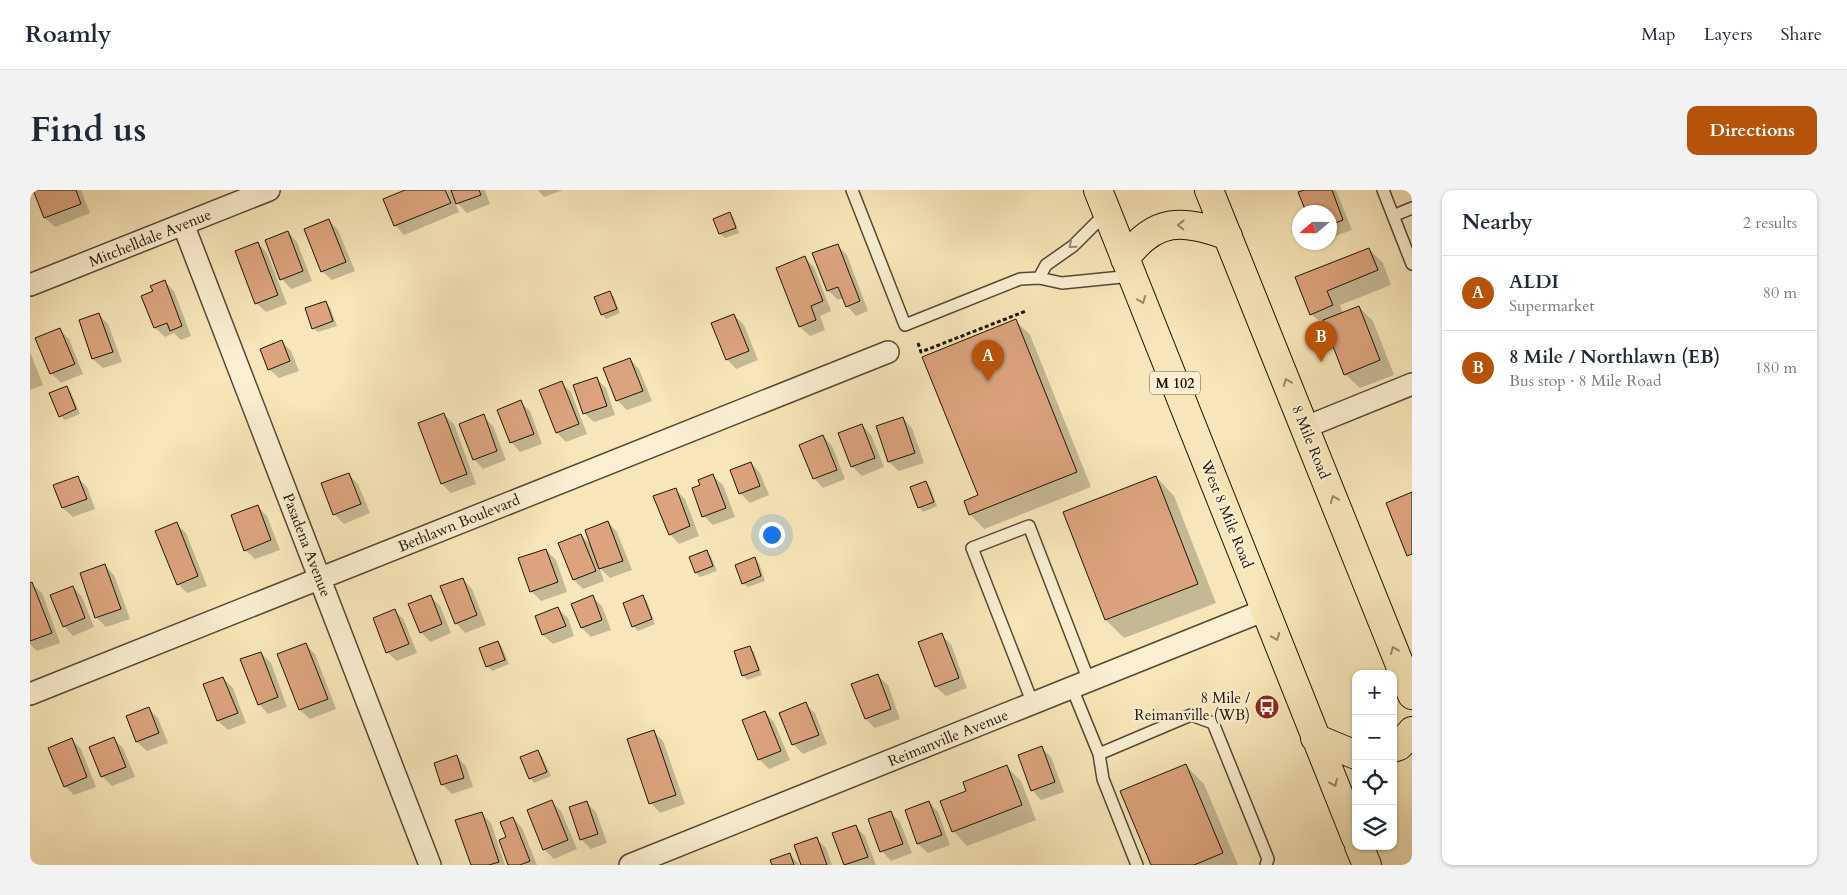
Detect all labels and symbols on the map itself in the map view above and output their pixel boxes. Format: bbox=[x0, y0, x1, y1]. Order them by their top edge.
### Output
street label: Mitchelldale Avenue bbox=[86, 204, 214, 272]
north arrow bbox=[1292, 205, 1337, 250]
one-way arrow bbox=[1176, 220, 1184, 230]
one-way arrow bbox=[1069, 240, 1078, 249]
one-way arrow bbox=[1135, 295, 1146, 304]
pin: B bbox=[1305, 321, 1337, 362]
pin: A bbox=[972, 340, 1004, 381]
road number: M 102 bbox=[1150, 372, 1200, 394]
one-way arrow bbox=[1283, 378, 1294, 387]
street label: 8 Mile Road bbox=[1287, 402, 1335, 482]
street label: West 8 Mile Road bbox=[1196, 456, 1258, 571]
street label: Bethlawn Boulevard bbox=[395, 489, 523, 557]
street label: Pasadena Avenue bbox=[278, 490, 336, 600]
one-way arrow bbox=[1330, 495, 1340, 504]
your location bbox=[759, 522, 785, 548]
one-way arrow bbox=[1270, 633, 1280, 641]
one-way arrow bbox=[1390, 646, 1400, 655]
place label: 8 Mile / Reimanville (WB) bbox=[1134, 688, 1250, 725]
bus stop icon: 8 Mile / Reimanville (WB) bbox=[1254, 694, 1280, 720]
street label: Reimanville Avenue bbox=[885, 705, 1011, 771]
one-way arrow bbox=[1327, 778, 1338, 787]

